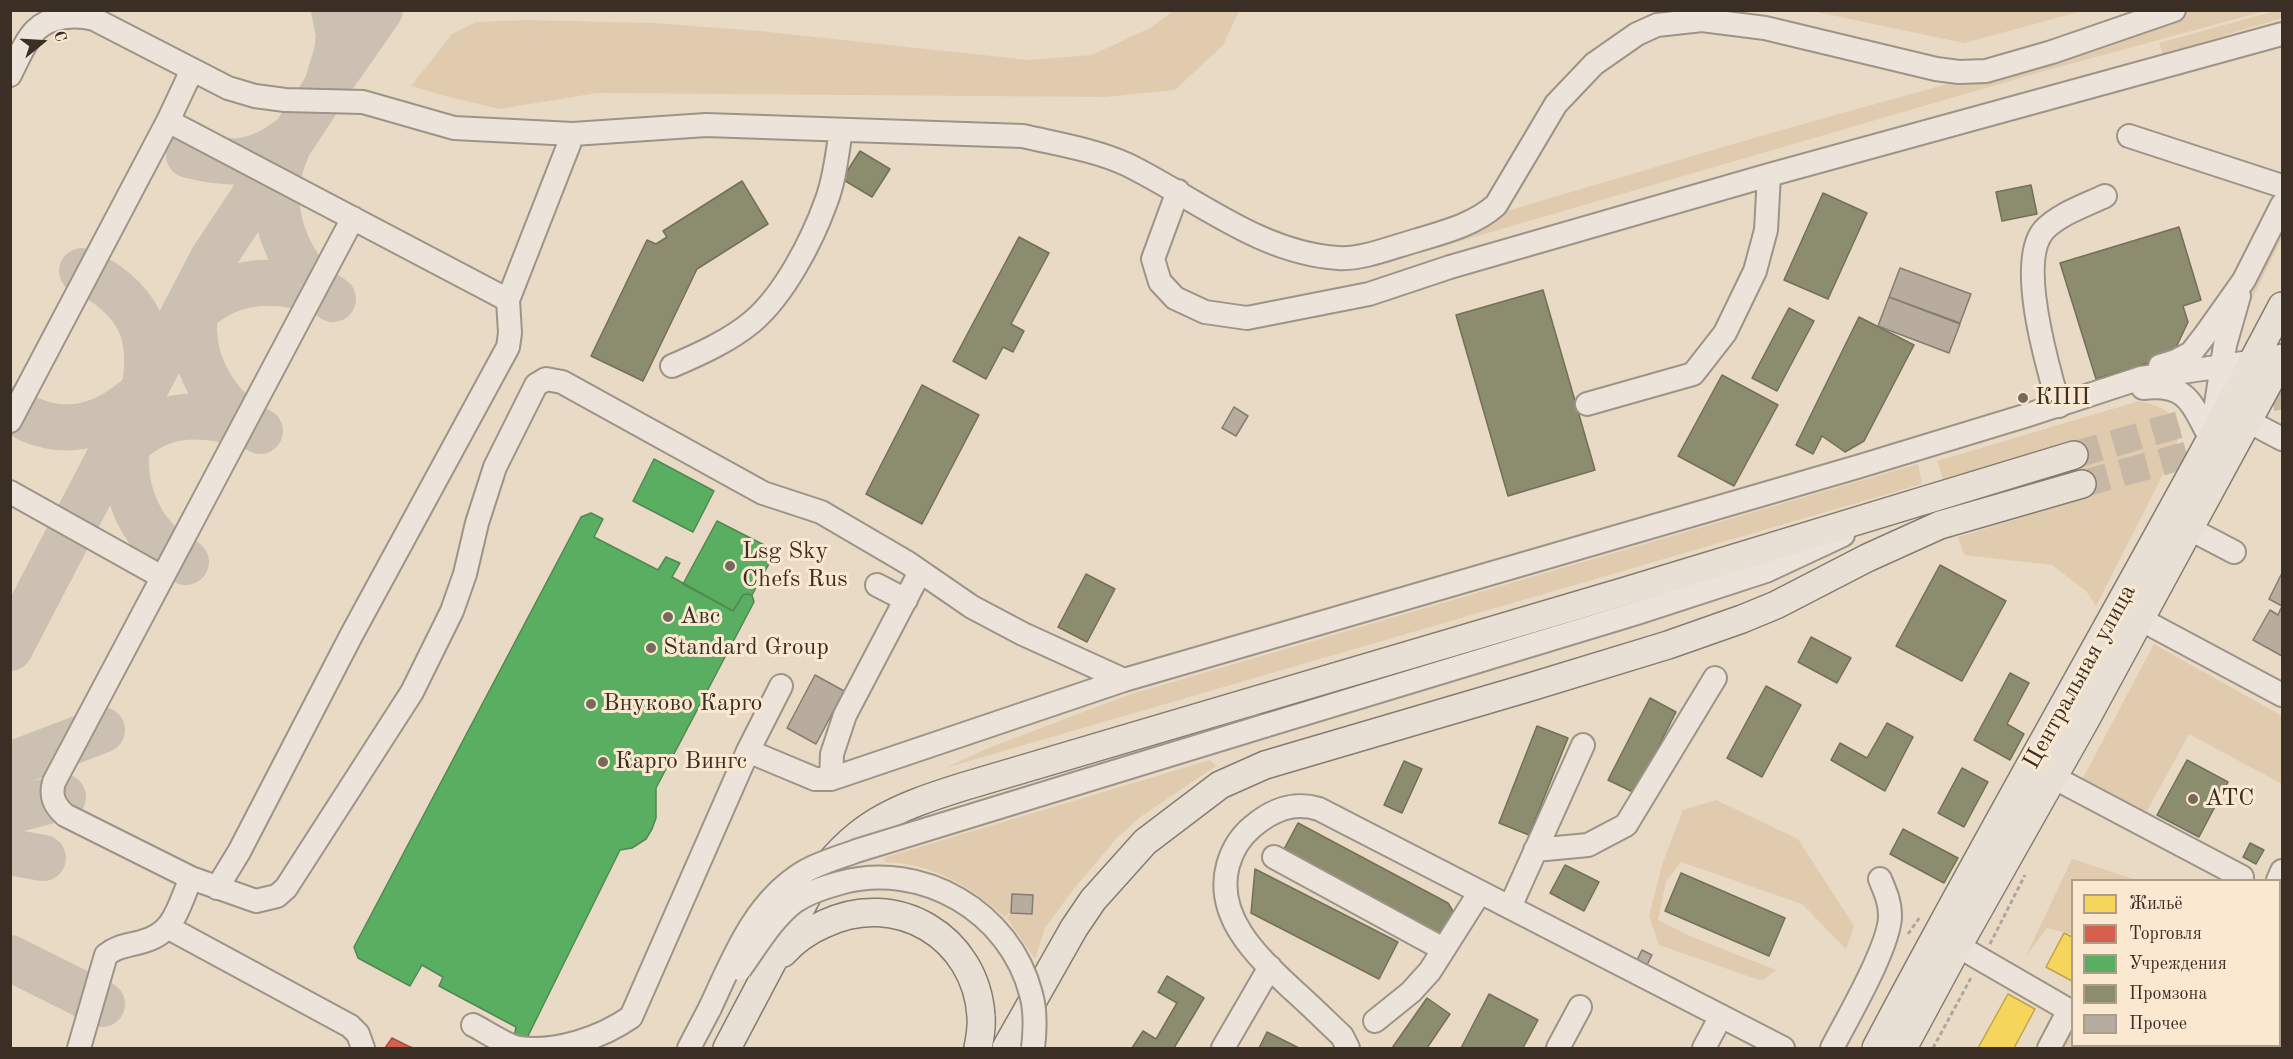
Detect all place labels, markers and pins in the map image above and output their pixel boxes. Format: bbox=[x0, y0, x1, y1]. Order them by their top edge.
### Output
place label: КПП bbox=[2035, 384, 2090, 412]
marker: КПП bbox=[2016, 391, 2030, 405]
place label: Lsg Sky Chefs Rus bbox=[742, 538, 848, 594]
marker: Lsg Sky Chefs Rus bbox=[723, 559, 737, 573]
place label: Авс bbox=[680, 603, 720, 631]
marker: Авс bbox=[661, 610, 675, 624]
place label: Standard Group bbox=[663, 634, 829, 662]
marker: Standard Group bbox=[644, 641, 658, 655]
place label: Внуково Карго bbox=[603, 690, 762, 718]
marker: Внуково Карго bbox=[584, 697, 598, 711]
place label: Карго Вингс bbox=[615, 748, 747, 776]
marker: Карго Вингс bbox=[596, 755, 610, 769]
place label: АТС bbox=[2205, 785, 2254, 813]
marker: АТС bbox=[2186, 792, 2200, 806]

